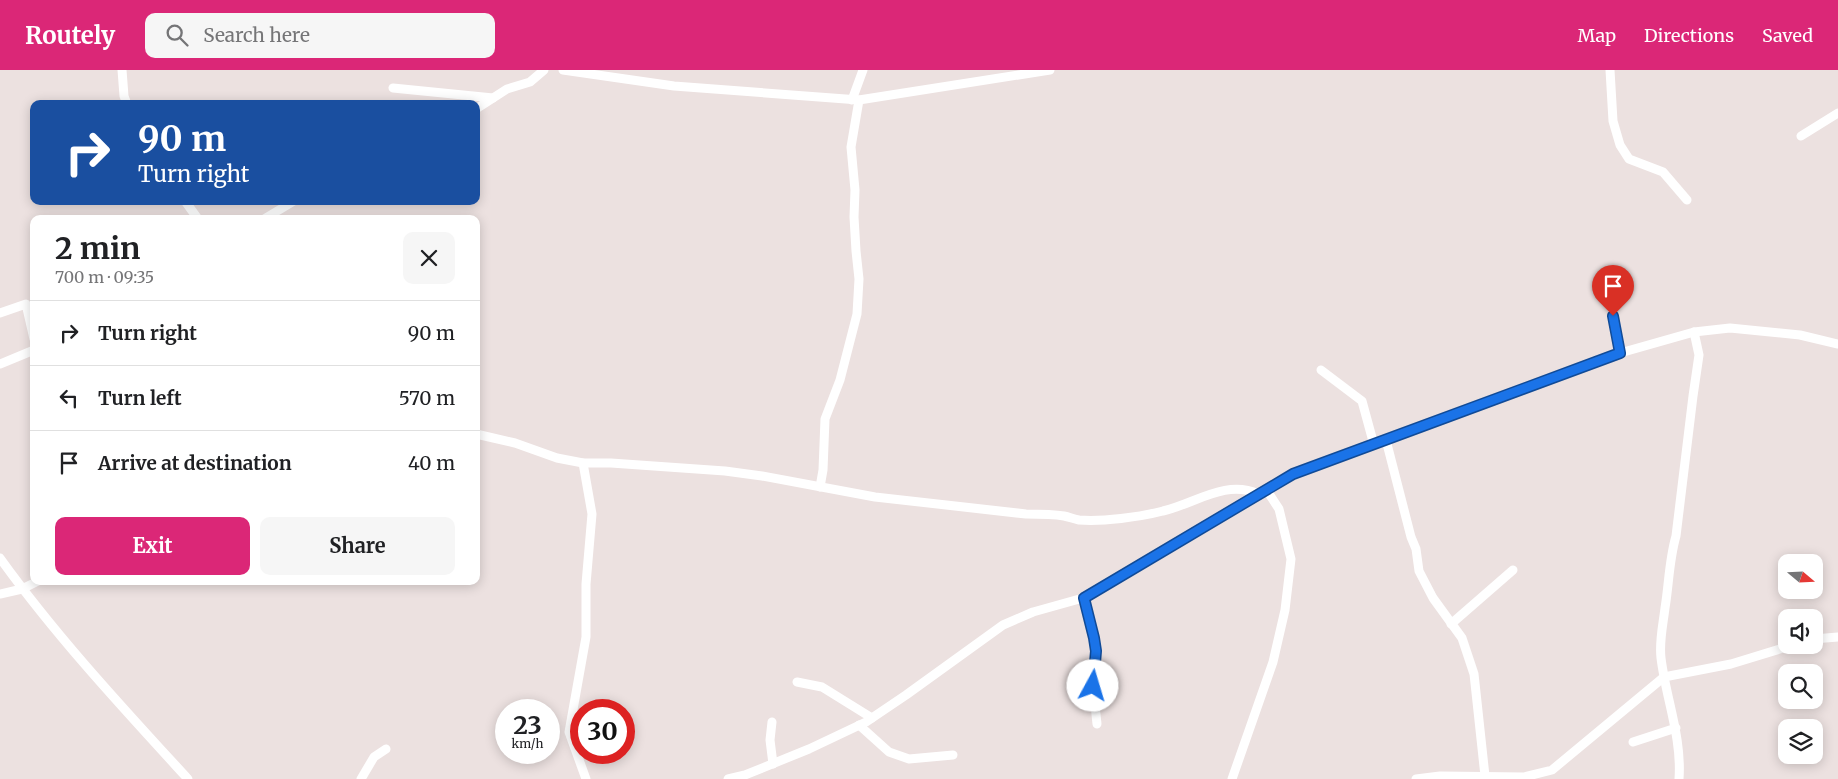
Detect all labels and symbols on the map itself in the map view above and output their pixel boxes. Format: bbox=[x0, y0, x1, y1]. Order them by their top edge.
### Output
pin bbox=[1592, 265, 1634, 316]
north arrow bbox=[1778, 554, 1822, 599]
position arrow bbox=[1066, 659, 1118, 711]
speed limit sign: 30 bbox=[570, 699, 635, 764]

